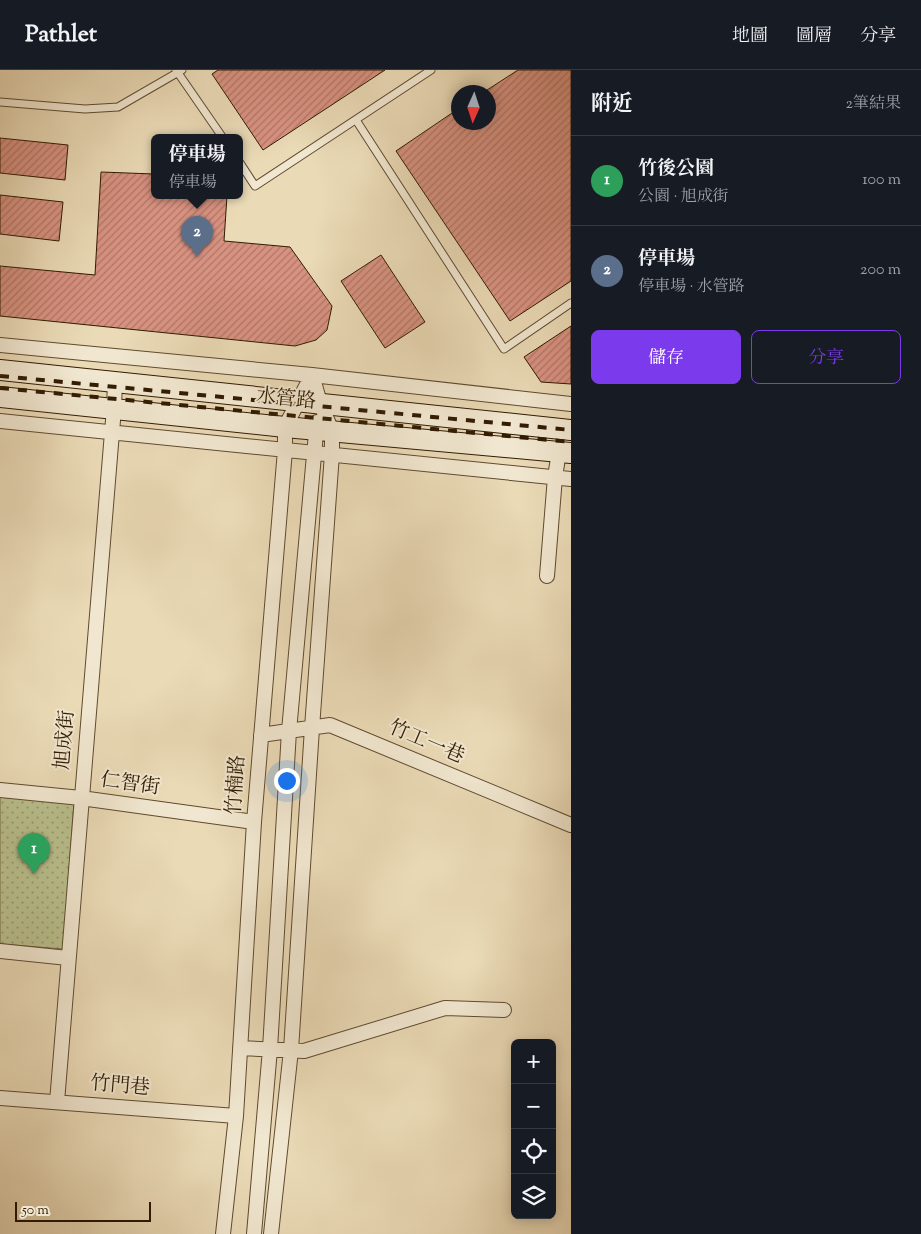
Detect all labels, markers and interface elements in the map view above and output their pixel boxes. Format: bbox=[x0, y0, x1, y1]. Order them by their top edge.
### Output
text: Pathlet bbox=[25, 18, 97, 52]
text: 地圖 bbox=[732, 24, 768, 50]
text: 圖層 bbox=[796, 24, 832, 50]
text: 分享 bbox=[860, 24, 896, 50]
north arrow bbox=[451, 85, 496, 130]
text: 附近 bbox=[591, 90, 633, 120]
text: 2筆結果 bbox=[846, 93, 901, 116]
popup bbox=[151, 134, 243, 199]
text: 停車場 bbox=[168, 142, 226, 169]
text: 竹後公園 bbox=[638, 156, 714, 183]
text: 1 bbox=[604, 169, 610, 192]
text: 100 m bbox=[862, 169, 901, 192]
text: 停車場 bbox=[168, 172, 217, 195]
text: 公園 · 旭成街 bbox=[638, 186, 729, 209]
pin: 2 bbox=[181, 216, 213, 257]
text: 停車場 bbox=[638, 246, 695, 273]
text: 2 bbox=[603, 259, 611, 282]
text: 200 m bbox=[860, 259, 901, 282]
text: 停車場 · 水管路 bbox=[638, 276, 745, 299]
button: 儲存 bbox=[591, 330, 741, 384]
button: 分享 bbox=[751, 330, 901, 384]
street label: 水管路 bbox=[255, 382, 317, 418]
street label: 旭成街 bbox=[49, 709, 83, 771]
street label: 竹工一巷 bbox=[384, 714, 468, 772]
street label: 竹楠路 bbox=[220, 754, 254, 816]
street label: 仁智街 bbox=[98, 766, 162, 804]
your location bbox=[274, 768, 300, 794]
pin: 1 bbox=[18, 833, 50, 874]
map controls bbox=[511, 1039, 556, 1219]
button: + bbox=[511, 1039, 556, 1084]
street label: 竹門巷 bbox=[89, 1070, 151, 1104]
button: − bbox=[511, 1084, 556, 1129]
button: locate bbox=[511, 1129, 556, 1174]
button: layers bbox=[511, 1174, 556, 1219]
scale bar bbox=[15, 1199, 151, 1222]
text: 50 m bbox=[22, 1201, 49, 1221]

